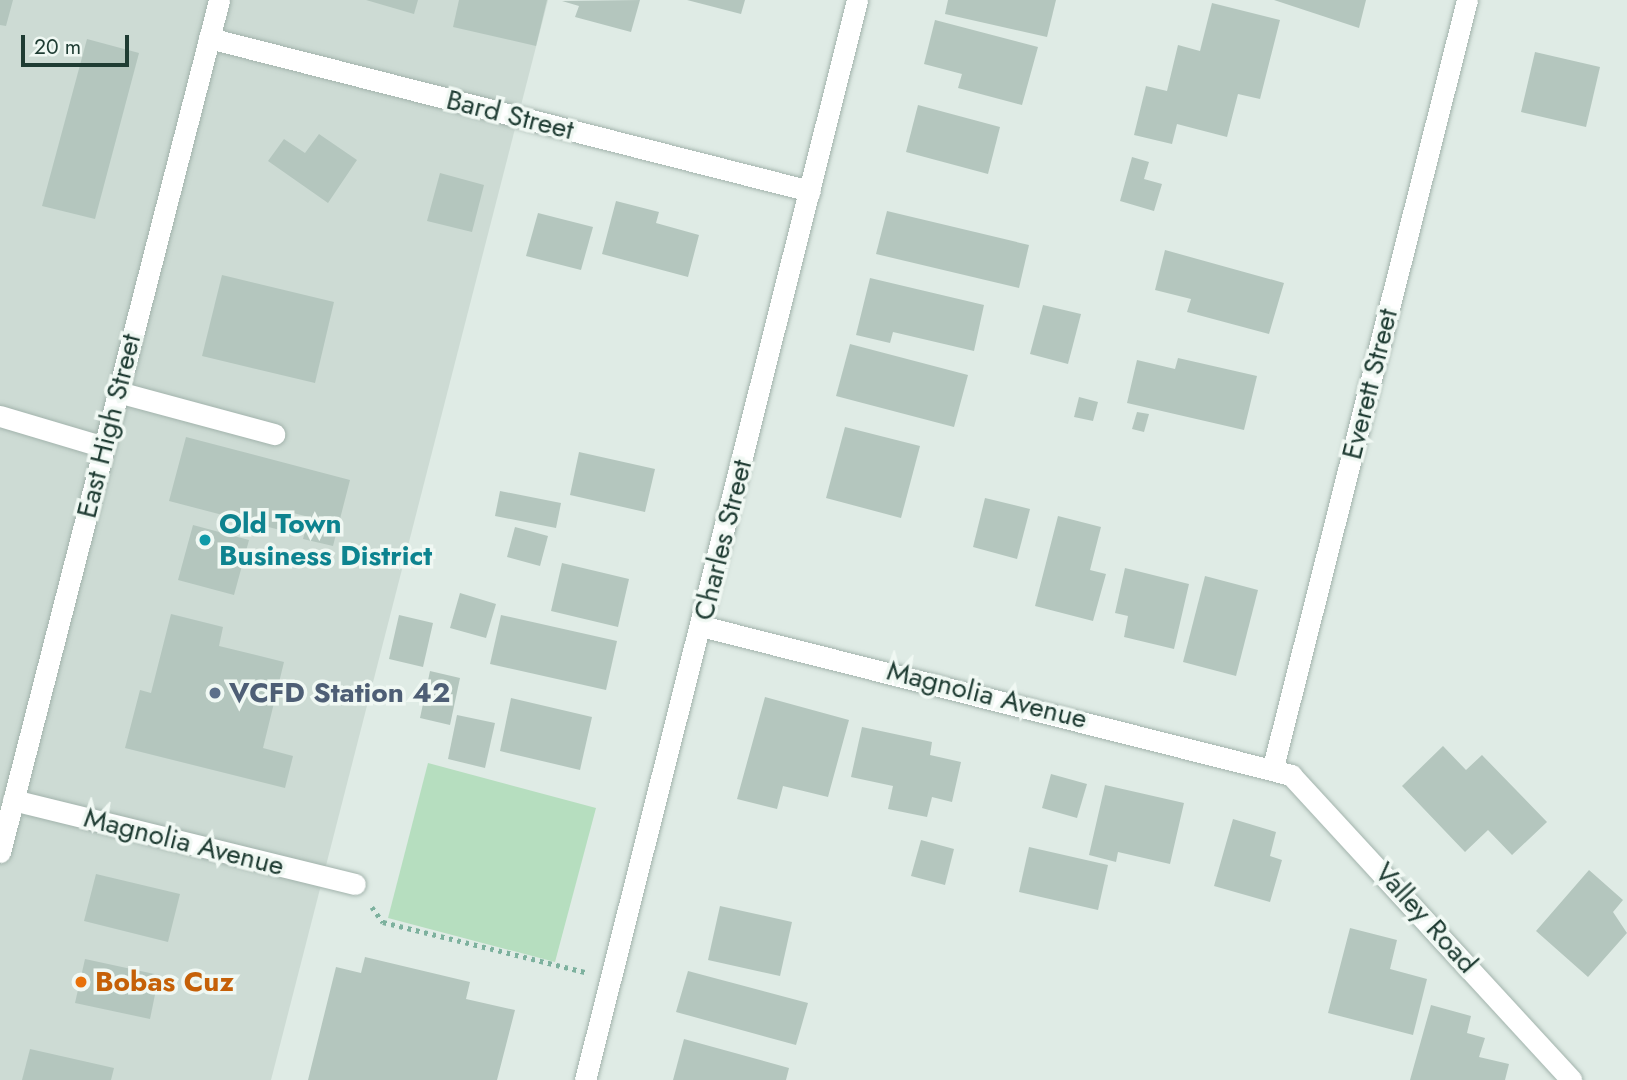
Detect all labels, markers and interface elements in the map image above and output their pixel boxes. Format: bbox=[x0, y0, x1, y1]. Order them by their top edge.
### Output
scale bar bbox=[24, 21, 133, 65]
text: 20 m bbox=[34, 32, 81, 62]
street label: Bard Street bbox=[443, 83, 577, 147]
street label: Everett Street bbox=[1335, 305, 1405, 463]
street label: East High Street bbox=[70, 331, 148, 521]
street label: Charles Street bbox=[687, 456, 759, 624]
place label: Old Town Business District bbox=[219, 507, 432, 573]
marker: Old Town Business District bbox=[197, 532, 213, 548]
street label: Magnolia Avenue bbox=[884, 654, 1090, 736]
place label: VCFD Station 42 bbox=[229, 676, 450, 710]
marker: VCFD Station 42 bbox=[207, 685, 223, 701]
street label: Magnolia Avenue bbox=[81, 801, 287, 883]
street label: Valley Road bbox=[1368, 856, 1484, 980]
place label: Bobas Cuz bbox=[95, 965, 234, 999]
marker: Bobas Cuz bbox=[73, 974, 89, 990]

